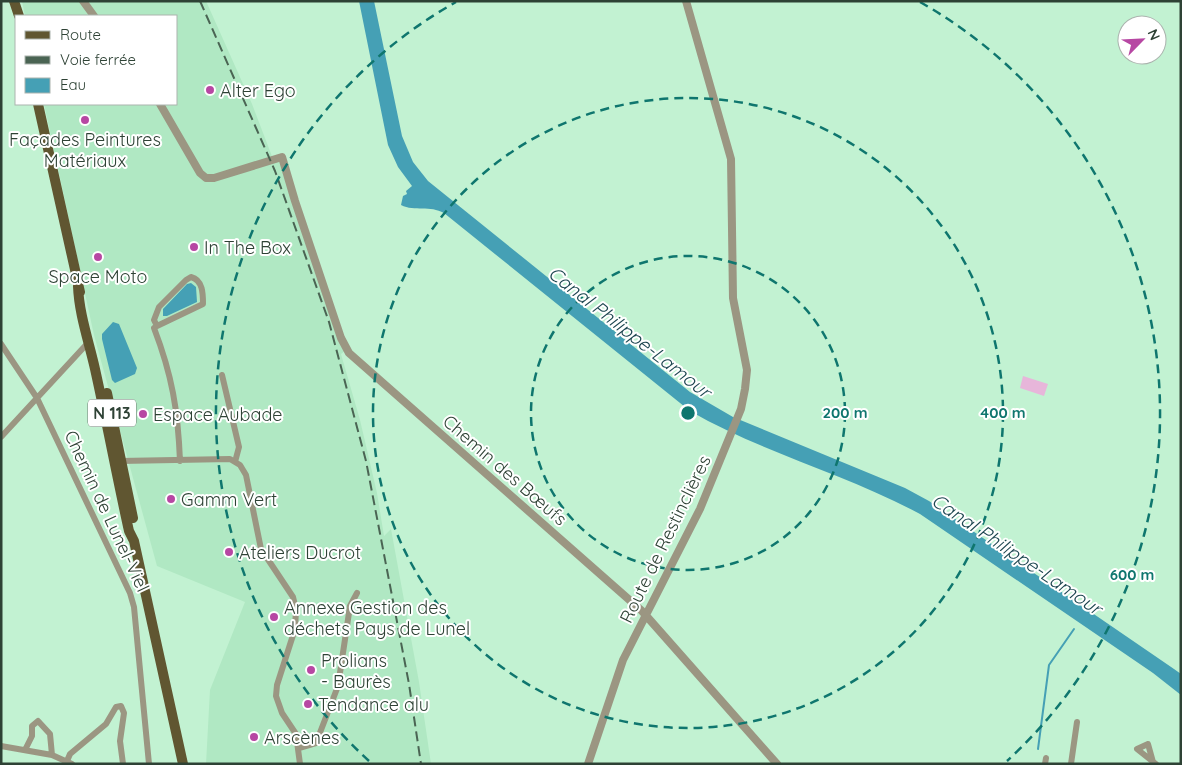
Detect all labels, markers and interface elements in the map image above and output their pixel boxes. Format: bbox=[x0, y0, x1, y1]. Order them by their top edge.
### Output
legend bbox=[15, 15, 178, 105]
north arrow bbox=[1117, 15, 1167, 65]
text: Route bbox=[60, 25, 101, 44]
text: N bbox=[1144, 26, 1164, 43]
text: Voie ferrée bbox=[60, 50, 136, 69]
text: Eau bbox=[60, 75, 86, 94]
place label: Alter Ego bbox=[220, 79, 296, 102]
marker: Alter Ego bbox=[204, 84, 216, 96]
marker: Façades Peintures Matériaux bbox=[79, 114, 91, 126]
place label: Façades Peintures Matériaux bbox=[9, 128, 161, 172]
place label: In The Box bbox=[204, 236, 291, 259]
marker: In The Box bbox=[188, 241, 200, 253]
marker: Space Moto bbox=[92, 251, 104, 263]
water label: Canal Philippe-Lamour bbox=[544, 261, 718, 405]
place label: Space Moto bbox=[49, 265, 147, 288]
road number: N 113 bbox=[88, 399, 136, 426]
place label: Espace Aubade bbox=[153, 403, 283, 426]
text: 200 m bbox=[823, 403, 868, 422]
text: 400 m bbox=[980, 403, 1026, 422]
centre of rings bbox=[679, 404, 697, 422]
marker: Espace Aubade bbox=[137, 408, 149, 420]
street label: Chemin des Bœufs bbox=[438, 410, 572, 530]
street label: Chemin de Lunel-Viel bbox=[60, 427, 154, 595]
street label: Route de Restinclières bbox=[614, 451, 716, 627]
place label: Gamm Vert bbox=[181, 488, 277, 511]
water label: Canal Philippe-Lamour bbox=[927, 488, 1109, 621]
marker: Gamm Vert bbox=[165, 493, 177, 505]
place label: Ateliers Ducrot bbox=[239, 541, 361, 564]
marker: Ateliers Ducrot bbox=[223, 546, 235, 558]
text: 600 m bbox=[1110, 565, 1154, 584]
place label: Annexe Gestion des déchets Pays de Lunel bbox=[284, 596, 470, 640]
marker: Annexe Gestion des déchets Pays de Lunel bbox=[268, 611, 280, 623]
place label: Prolians - Baurès bbox=[321, 649, 391, 693]
marker: Prolians - Baurès bbox=[305, 664, 317, 676]
place label: Tendance alu bbox=[318, 693, 429, 716]
marker: Tendance alu bbox=[302, 698, 314, 710]
place label: Arscènes bbox=[264, 726, 340, 749]
marker: Arscènes bbox=[248, 731, 260, 743]

